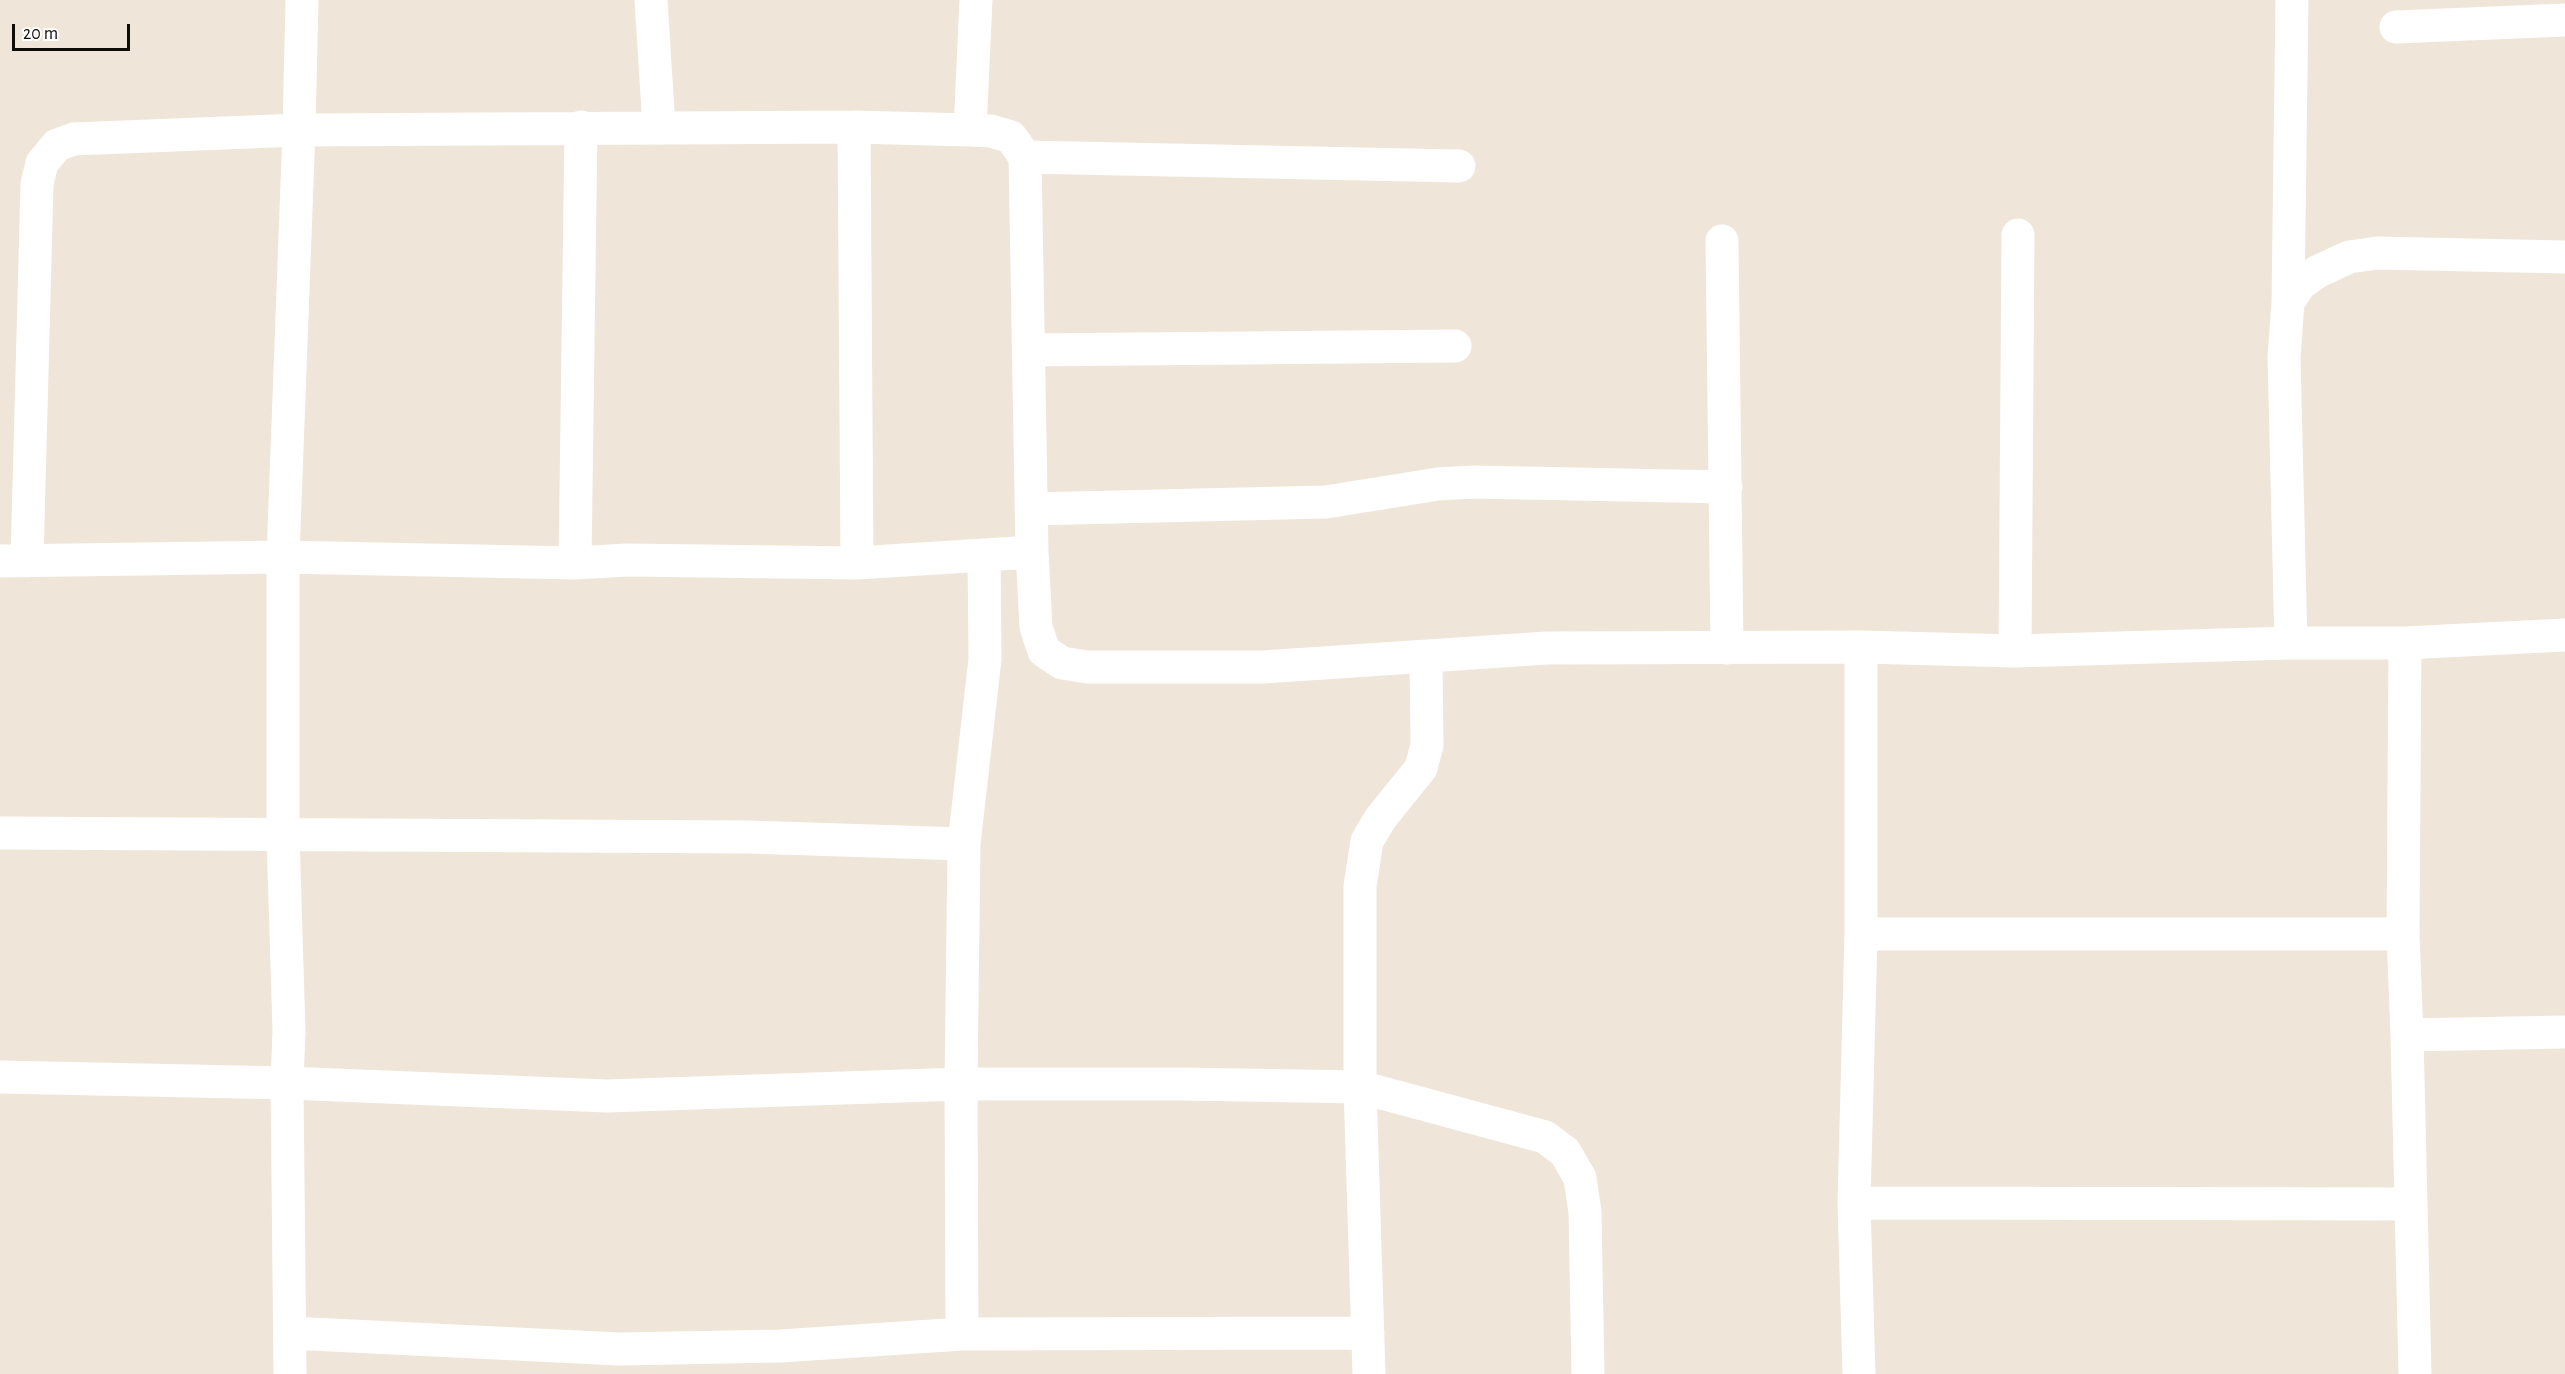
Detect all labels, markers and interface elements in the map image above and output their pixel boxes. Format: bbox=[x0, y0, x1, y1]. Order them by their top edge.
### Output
scale bar bbox=[15, 12, 134, 50]
text: 20 m bbox=[23, 25, 58, 43]

